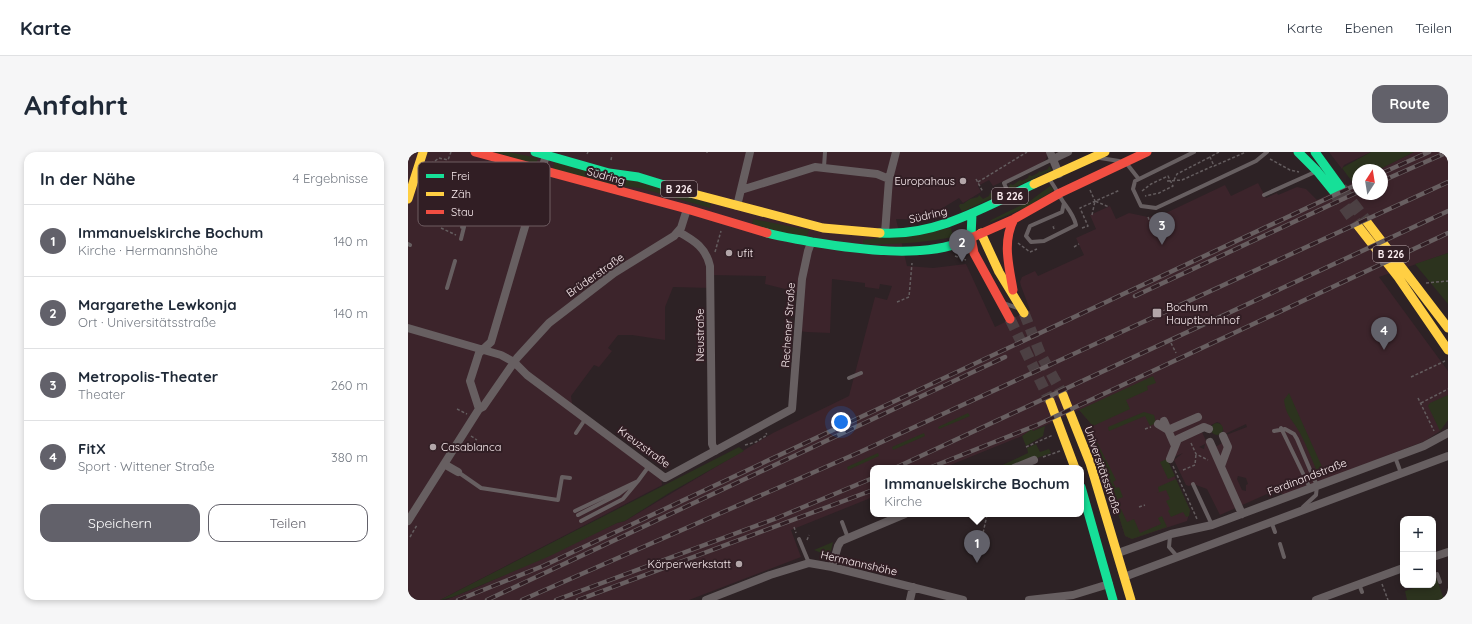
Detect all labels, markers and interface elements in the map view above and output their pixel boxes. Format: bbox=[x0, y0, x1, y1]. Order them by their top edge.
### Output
text: Karte bbox=[20, 16, 72, 40]
text: Karte bbox=[1287, 19, 1323, 37]
text: Ebenen bbox=[1345, 19, 1393, 37]
text: Teilen bbox=[1415, 19, 1452, 37]
button: Route bbox=[1372, 85, 1448, 123]
text: Anfahrt bbox=[24, 87, 128, 122]
legend bbox=[418, 162, 550, 226]
street label: Südring bbox=[585, 164, 627, 188]
north arrow bbox=[1352, 164, 1388, 200]
text: In der Nähe bbox=[40, 168, 136, 189]
text: Frei bbox=[451, 169, 470, 183]
text: 4 Ergebnisse bbox=[292, 170, 368, 186]
place label: Europahaus bbox=[894, 174, 955, 188]
marker: Europahaus bbox=[958, 176, 968, 186]
road number: B 226 bbox=[661, 181, 697, 197]
text: Zäh bbox=[451, 187, 471, 201]
road number: B 226 bbox=[992, 188, 1028, 204]
street label: Südring bbox=[907, 204, 949, 226]
text: Stau bbox=[451, 205, 474, 219]
pin: 3 bbox=[1149, 212, 1175, 245]
text: Immanuelskirche Bochum bbox=[78, 223, 263, 242]
pin: 2 bbox=[949, 229, 975, 262]
text: 1 bbox=[50, 233, 56, 249]
text: 140 m bbox=[333, 233, 368, 249]
text: Kirche · Hermannshöhe bbox=[78, 242, 218, 258]
place label: ufit bbox=[737, 246, 754, 260]
road number: B 226 bbox=[1373, 246, 1409, 262]
marker: ufit bbox=[724, 248, 734, 258]
street label: Brüderstraße bbox=[563, 250, 627, 300]
street label: Rechener Straße bbox=[778, 282, 798, 368]
text: Margarethe Lewkonja bbox=[78, 295, 237, 314]
place label: Bochum Hauptbahnhof bbox=[1166, 300, 1240, 327]
text: 2 bbox=[49, 305, 57, 321]
text: 140 m bbox=[333, 305, 368, 321]
marker: Bochum Hauptbahnhof bbox=[1151, 307, 1163, 319]
street label: Neustraße bbox=[693, 308, 707, 362]
text: Ort · Universitätsstraße bbox=[78, 314, 216, 330]
pin: 4 bbox=[1371, 317, 1397, 350]
text: Metropolis-Theater bbox=[78, 367, 218, 386]
text: 3 bbox=[50, 377, 56, 393]
text: 260 m bbox=[331, 377, 368, 393]
text: Theater bbox=[78, 386, 125, 402]
your location bbox=[831, 412, 851, 432]
street label: Kreuzstraße bbox=[615, 423, 673, 471]
street label: Universitätsstraße bbox=[1081, 424, 1125, 516]
text: FitX bbox=[78, 439, 106, 458]
place label: Casablanca bbox=[441, 440, 501, 454]
marker: Casablanca bbox=[428, 442, 438, 452]
text: 4 bbox=[49, 449, 57, 465]
text: 380 m bbox=[331, 449, 368, 465]
street label: Ferdinandstraße bbox=[1265, 455, 1349, 499]
text: Sport · Wittener Straße bbox=[78, 458, 215, 474]
popup bbox=[870, 465, 1084, 517]
text: Immanuelskirche Bochum bbox=[884, 474, 1070, 493]
text: Kirche bbox=[884, 493, 922, 509]
button: Speichern bbox=[40, 504, 200, 542]
button: Teilen bbox=[208, 504, 368, 542]
map controls bbox=[1400, 516, 1436, 588]
button: + bbox=[1400, 516, 1436, 552]
pin: 1 bbox=[964, 530, 990, 563]
street label: Hermannshöhe bbox=[819, 547, 899, 579]
button: − bbox=[1400, 552, 1436, 588]
place label: Körperwerkstatt bbox=[647, 557, 731, 571]
marker: Körperwerkstatt bbox=[734, 559, 744, 569]

